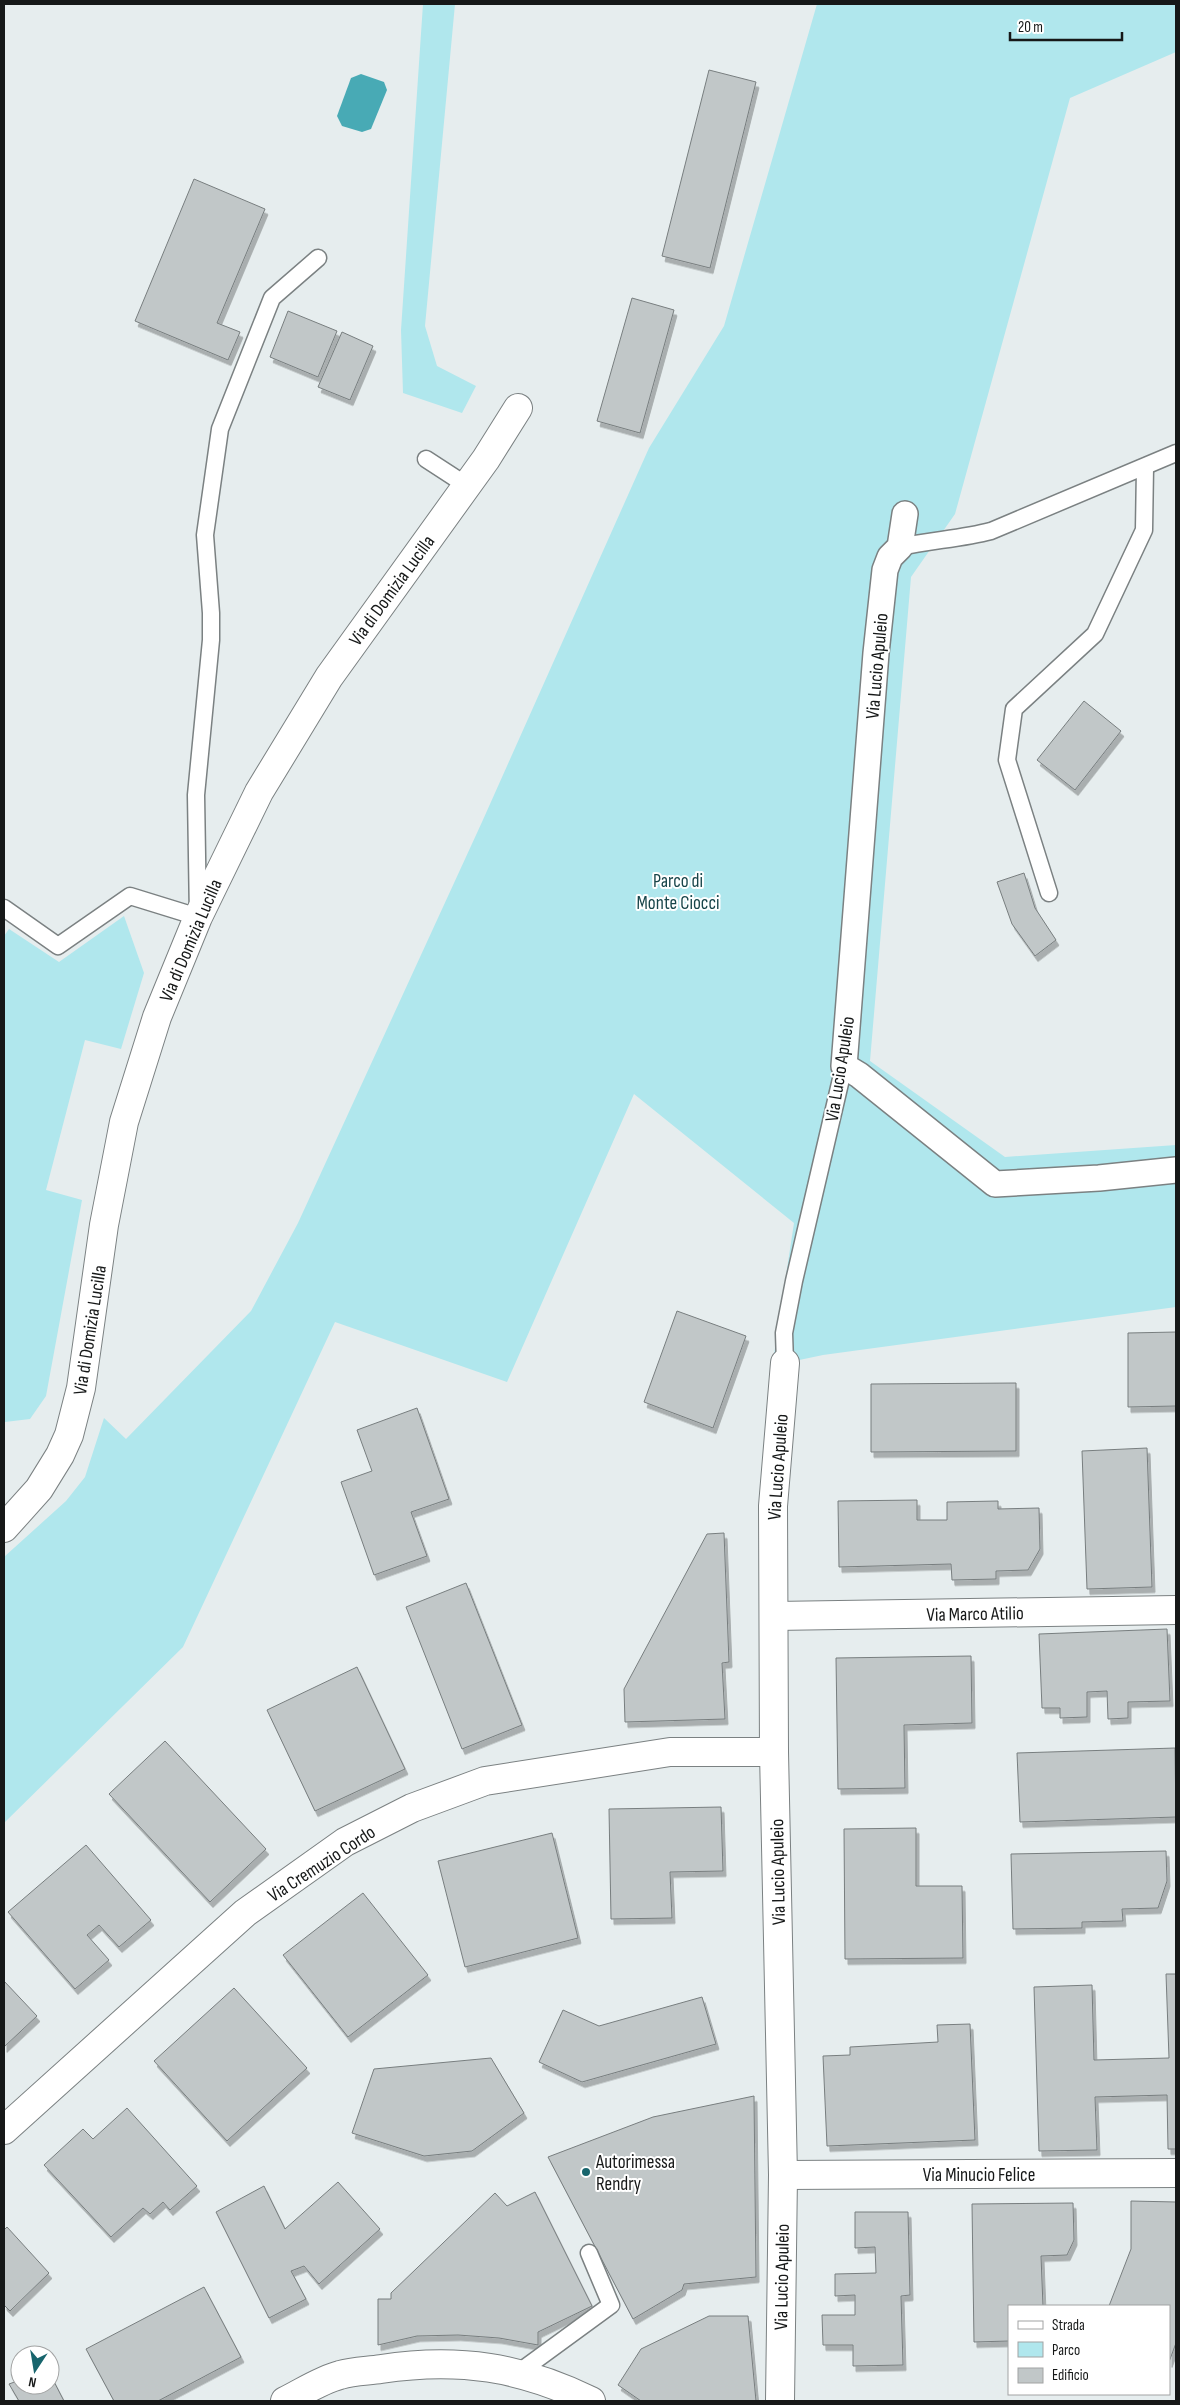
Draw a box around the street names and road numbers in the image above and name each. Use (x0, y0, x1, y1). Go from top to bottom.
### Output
street label: Via di Domizia Lucilla (344, 531, 440, 651)
street label: Via Lucio Apuleio (861, 612, 894, 720)
street label: Via di Domizia Lucilla (155, 876, 228, 1005)
street label: Via Lucio Apuleio (821, 1015, 860, 1124)
street label: Via di Domizia Lucilla (69, 1264, 112, 1397)
street label: Via Lucio Apuleio (763, 1413, 794, 1521)
street label: Via Marco Atilio (926, 1602, 1024, 1627)
street label: Via Lucio Apuleio (766, 1819, 791, 1925)
street label: Via Cremuzio Cordo (264, 1821, 380, 1908)
street label: Via Minucio Felice (923, 2164, 1035, 2187)
street label: Via Lucio Apuleio (770, 2224, 795, 2330)

